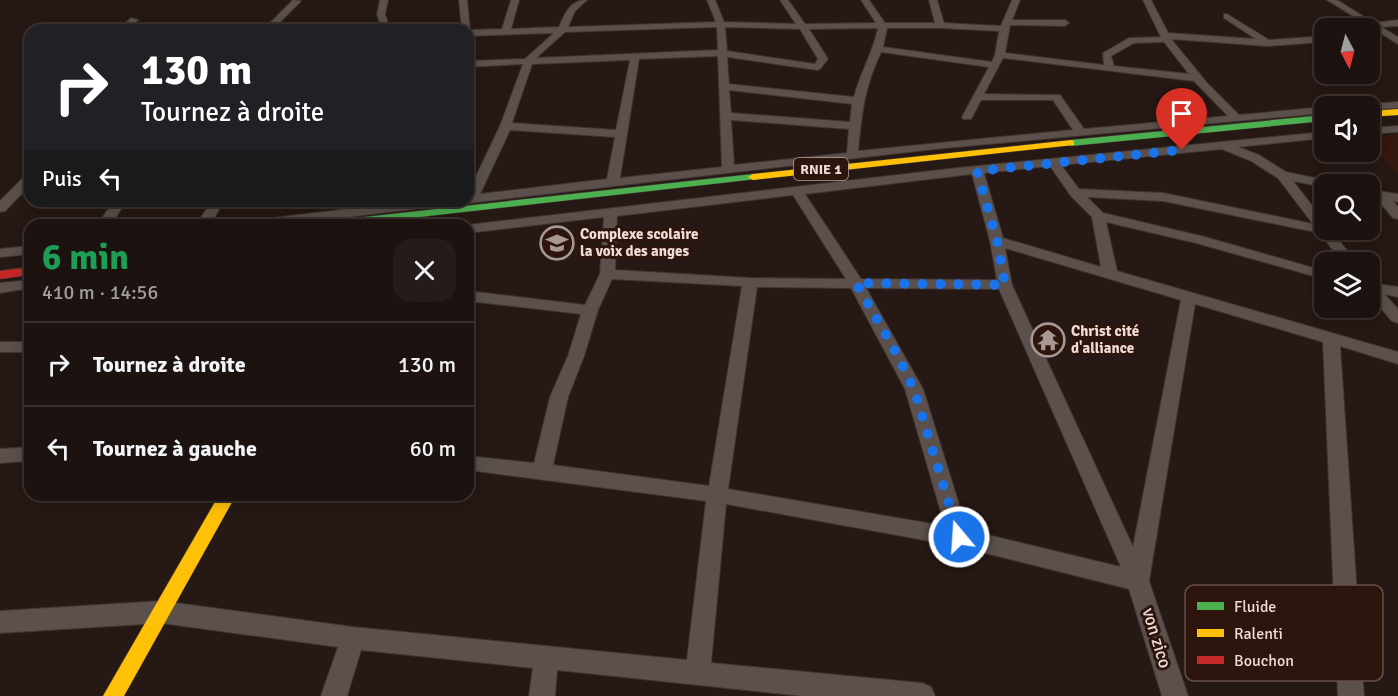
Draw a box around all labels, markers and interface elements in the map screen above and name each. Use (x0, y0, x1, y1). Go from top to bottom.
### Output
north arrow (1314, 18, 1380, 84)
map controls (1314, 18, 1380, 318)
text: 130 m (141, 45, 252, 96)
icon: right (42, 48, 120, 126)
pin (1156, 88, 1207, 150)
text: Tournez à droite (141, 96, 324, 129)
button: sound (1314, 96, 1380, 162)
icon: arrive (1165, 97, 1198, 130)
road number: RNIE 1 (794, 158, 848, 180)
icon: left (94, 162, 127, 195)
text: Puis (42, 165, 82, 192)
button: search (1314, 174, 1380, 240)
school or university icon: Complexe scolaire la voix des anges (539, 225, 575, 261)
place label: Complexe scolaire la voix des anges (580, 225, 699, 260)
text: 6 min (42, 235, 129, 280)
button: close (393, 239, 456, 302)
button: layers (1314, 252, 1380, 318)
text: 410 m · 14:56 (42, 280, 158, 305)
temple icon: Christ cité d'alliance (1030, 322, 1066, 358)
place label: Christ cité d'alliance (1071, 322, 1139, 357)
icon: right (42, 348, 75, 381)
text: Tournez à droite (93, 351, 246, 378)
text: 130 m (398, 351, 456, 378)
icon: left (42, 432, 75, 465)
text: Tournez à gauche (93, 435, 257, 462)
text: 60 m (410, 435, 456, 462)
position arrow (927, 505, 991, 569)
legend (1185, 585, 1383, 681)
text: Fluide (1234, 597, 1276, 617)
street label: von zico (1137, 605, 1177, 671)
text: Ralenti (1234, 624, 1283, 644)
text: Bouchon (1234, 651, 1294, 671)

